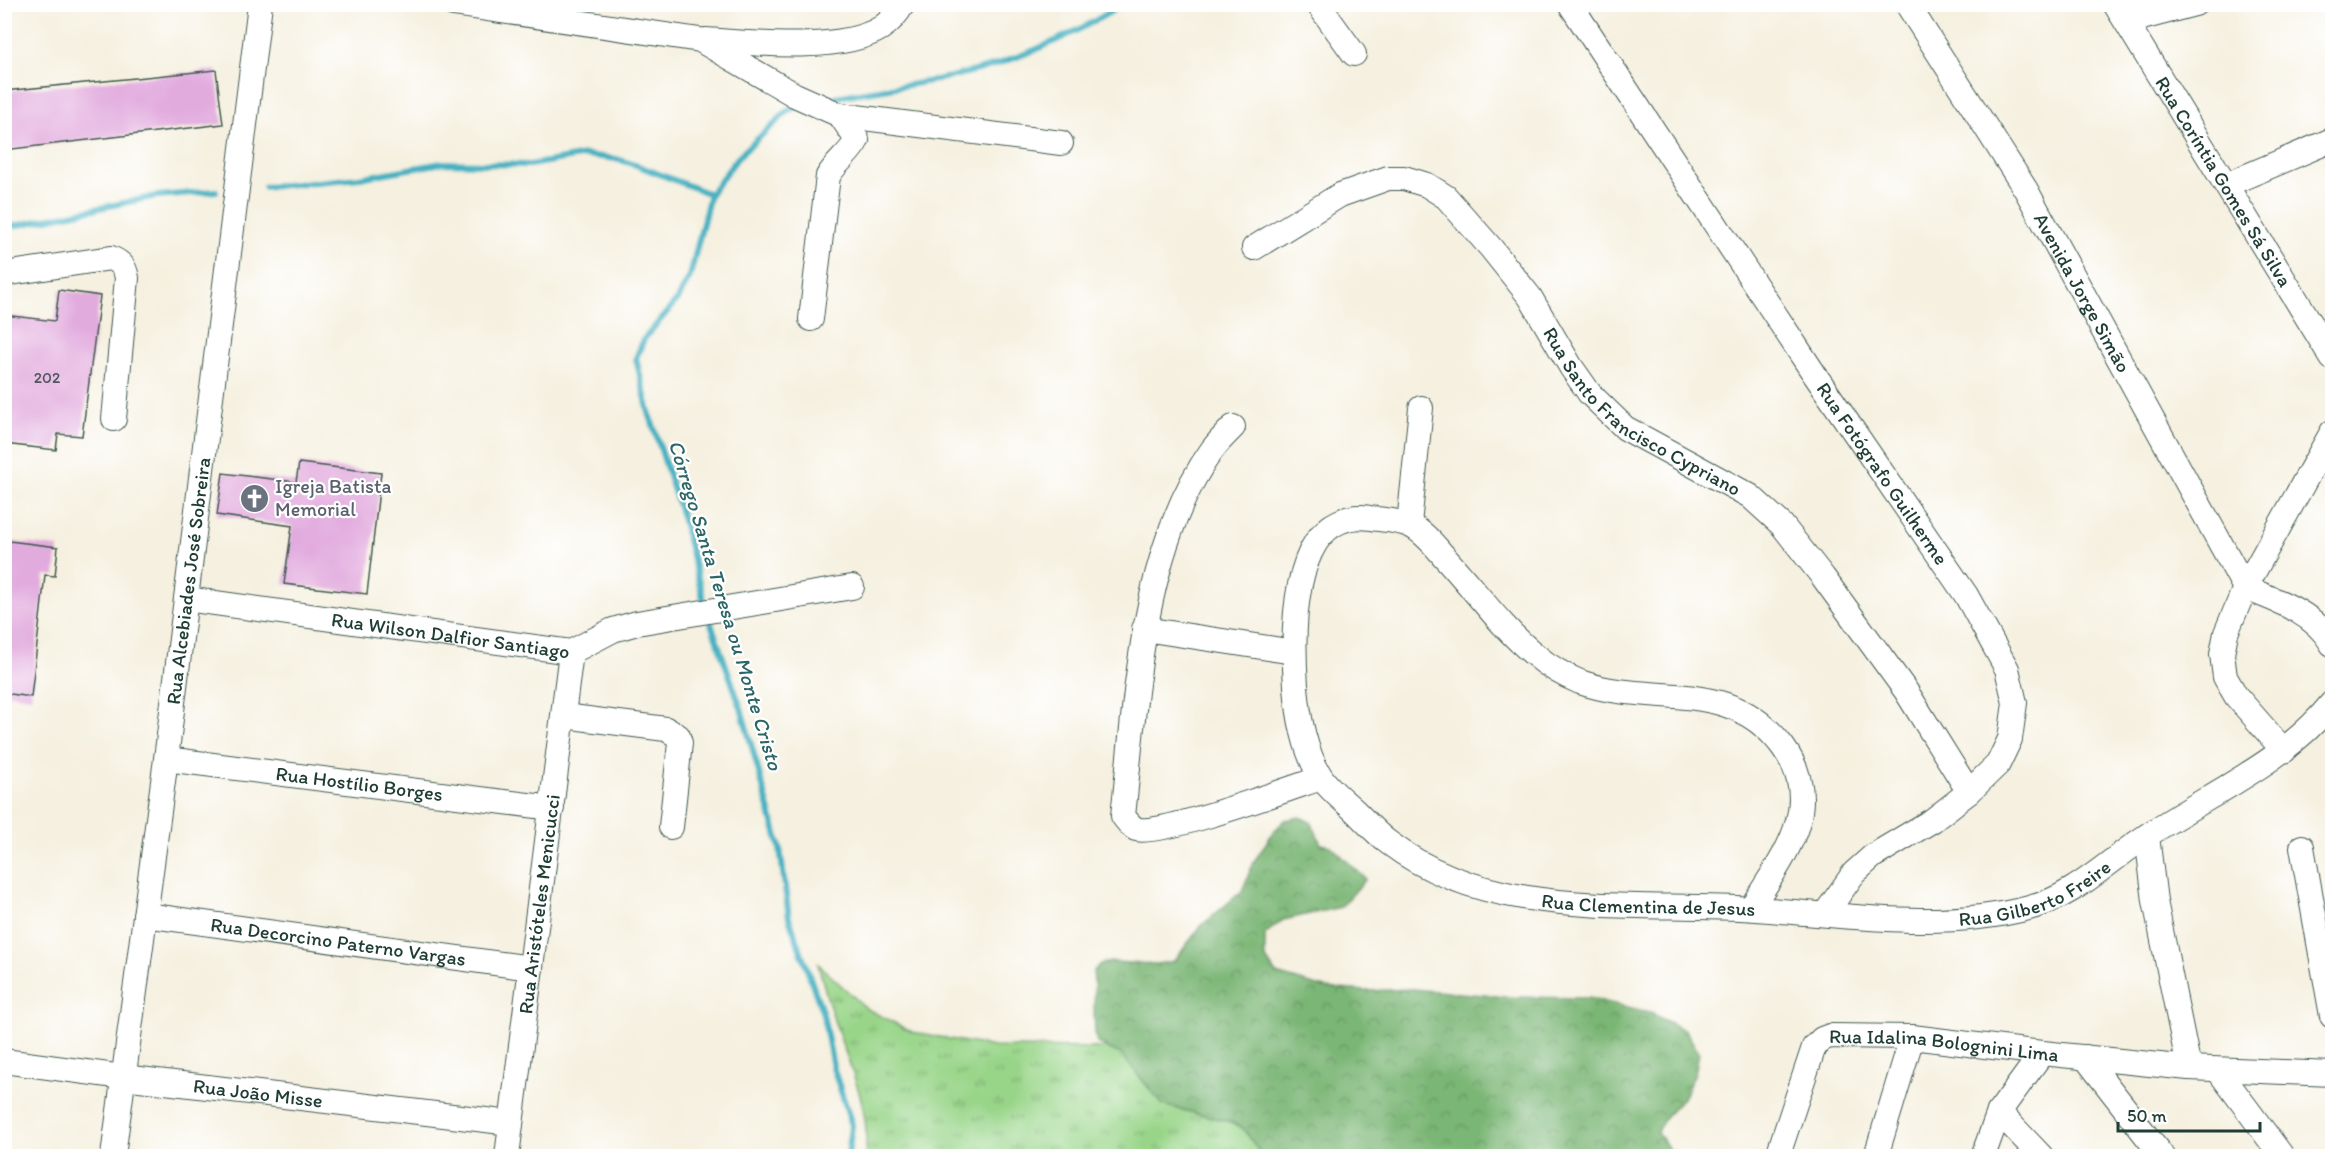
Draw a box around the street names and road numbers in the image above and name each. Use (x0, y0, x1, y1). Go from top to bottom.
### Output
street label: Rua Coríntia Gomes Sá Silva (2150, 72, 2297, 291)
street label: Avenida Jorge Simão (2029, 209, 2136, 377)
street label: Rua Santo Francisco Cypriano (1538, 323, 1745, 501)
street label: Rua Fotógrafo Guilherme (1812, 378, 1954, 569)
street label: Rua Alcebiades José Sobreira (161, 456, 215, 706)
street label: Rua Wilson Dalfior Santiago (330, 607, 571, 664)
street label: Rua Hostílio Borges (274, 761, 444, 806)
street label: Rua Aristóteles Menicucci (513, 793, 565, 1015)
street label: Rua Gilberto Freire (1958, 855, 2115, 931)
street label: Rua Clementina de Jesus (1540, 888, 1756, 921)
street label: Rua Decorcino Paterno Vargas (209, 912, 468, 971)
street label: Rua Idalina Bolognini Lima (1829, 1024, 2060, 1067)
street label: Rua João Misse (192, 1073, 324, 1113)

